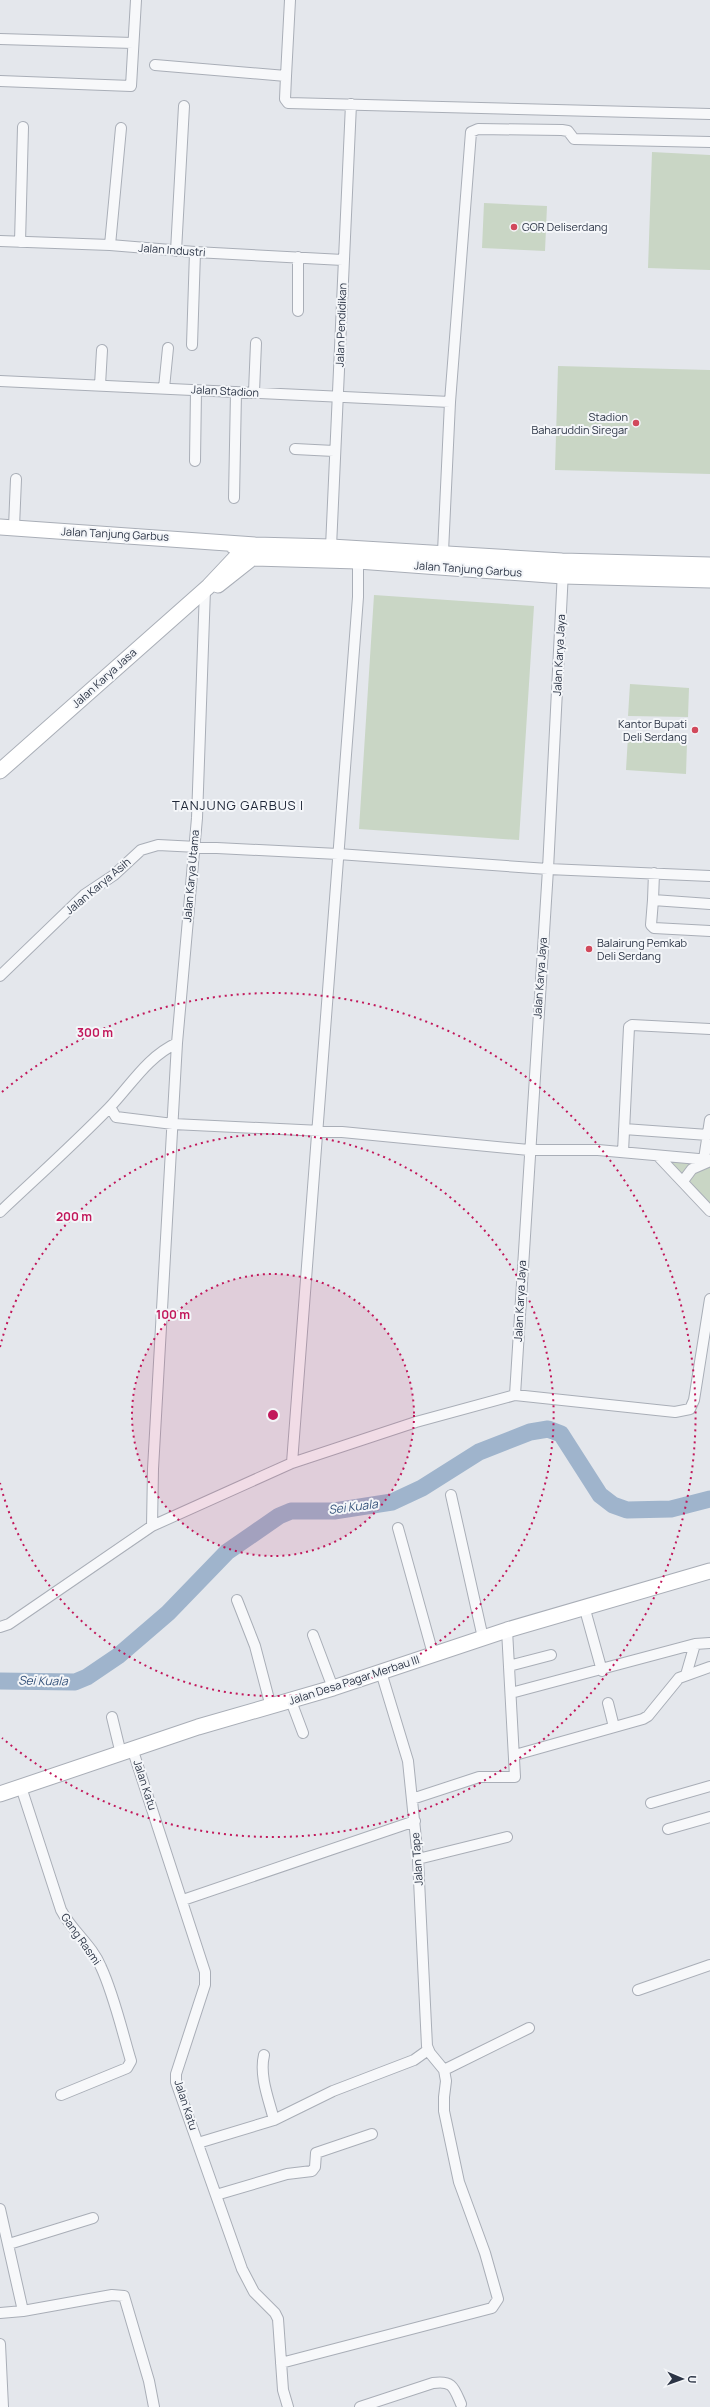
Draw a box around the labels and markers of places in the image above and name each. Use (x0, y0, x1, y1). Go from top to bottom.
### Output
place label: GOR Deliserdang (522, 219, 608, 234)
marker: GOR Deliserdang (509, 222, 519, 232)
place label: Stadion Baharuddin Siregar (531, 409, 628, 437)
marker: Stadion Baharuddin Siregar (631, 418, 641, 428)
place label: Kantor Bupati Deli Serdang (618, 716, 687, 744)
marker: Kantor Bupati Deli Serdang (690, 725, 700, 735)
place label: Balairung Pemkab Deli Serdang (597, 935, 688, 963)
marker: Balairung Pemkab Deli Serdang (584, 944, 594, 954)
centre of rings (266, 1408, 280, 1422)

